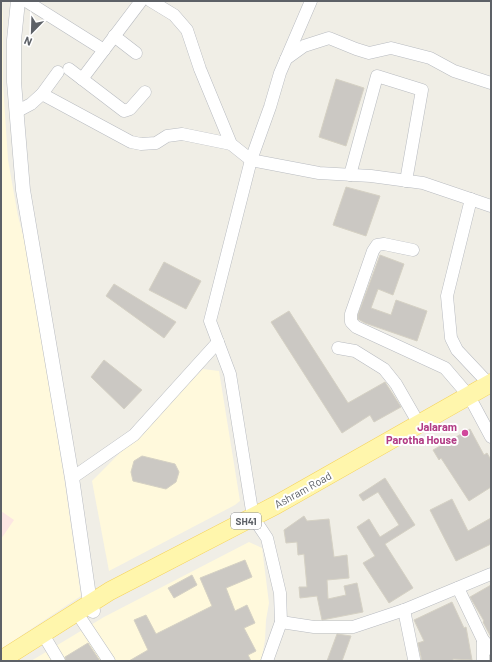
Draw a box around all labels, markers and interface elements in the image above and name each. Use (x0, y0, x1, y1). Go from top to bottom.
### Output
north arrow (12, 12, 52, 52)
text: N (22, 34, 34, 49)
place label: Jalaram Parotha House (386, 420, 457, 446)
marker: Jalaram Parotha House (460, 428, 470, 438)
street label: Ashram Road (272, 469, 334, 511)
road number: SH41 (231, 513, 261, 529)

